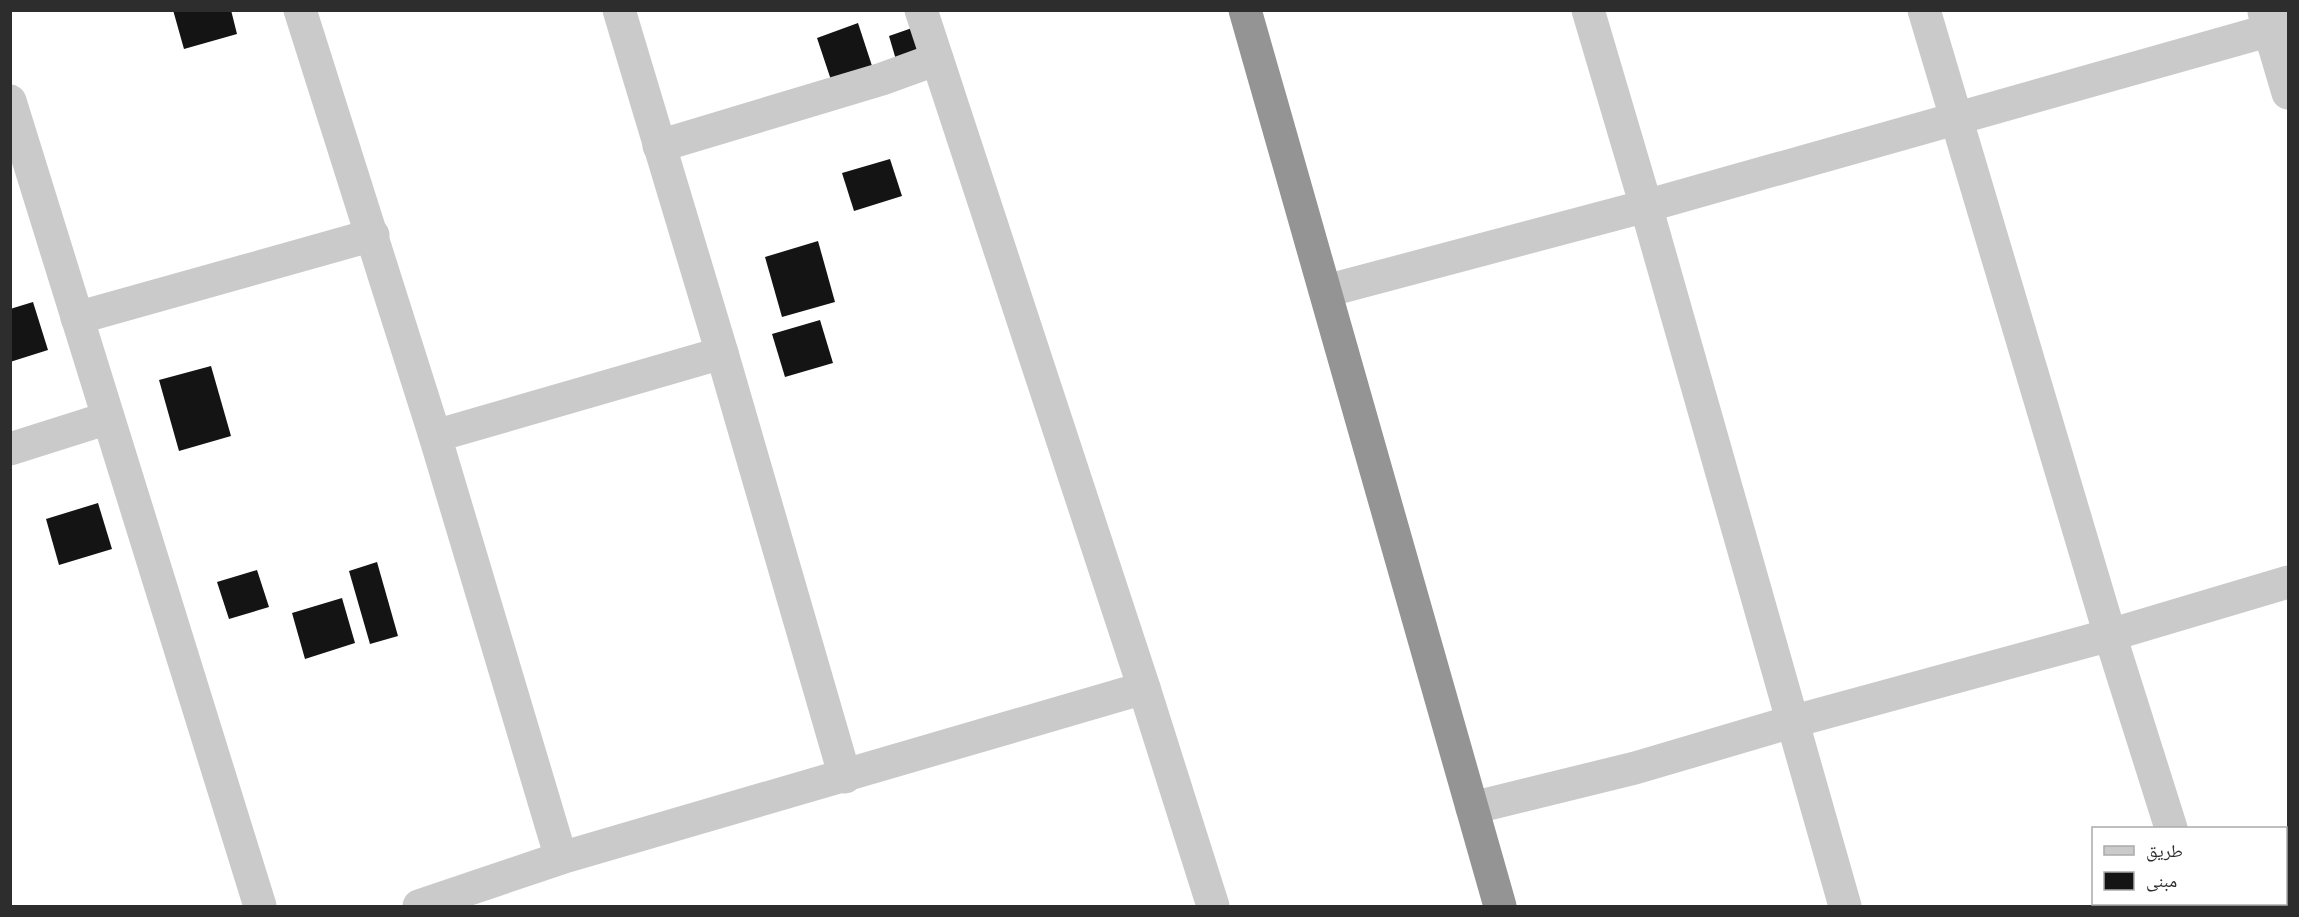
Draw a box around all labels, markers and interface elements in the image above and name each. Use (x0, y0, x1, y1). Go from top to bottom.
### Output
legend (2092, 827, 2287, 905)
text: طريق (2146, 838, 2183, 862)
text: مبنى (2146, 868, 2177, 892)

